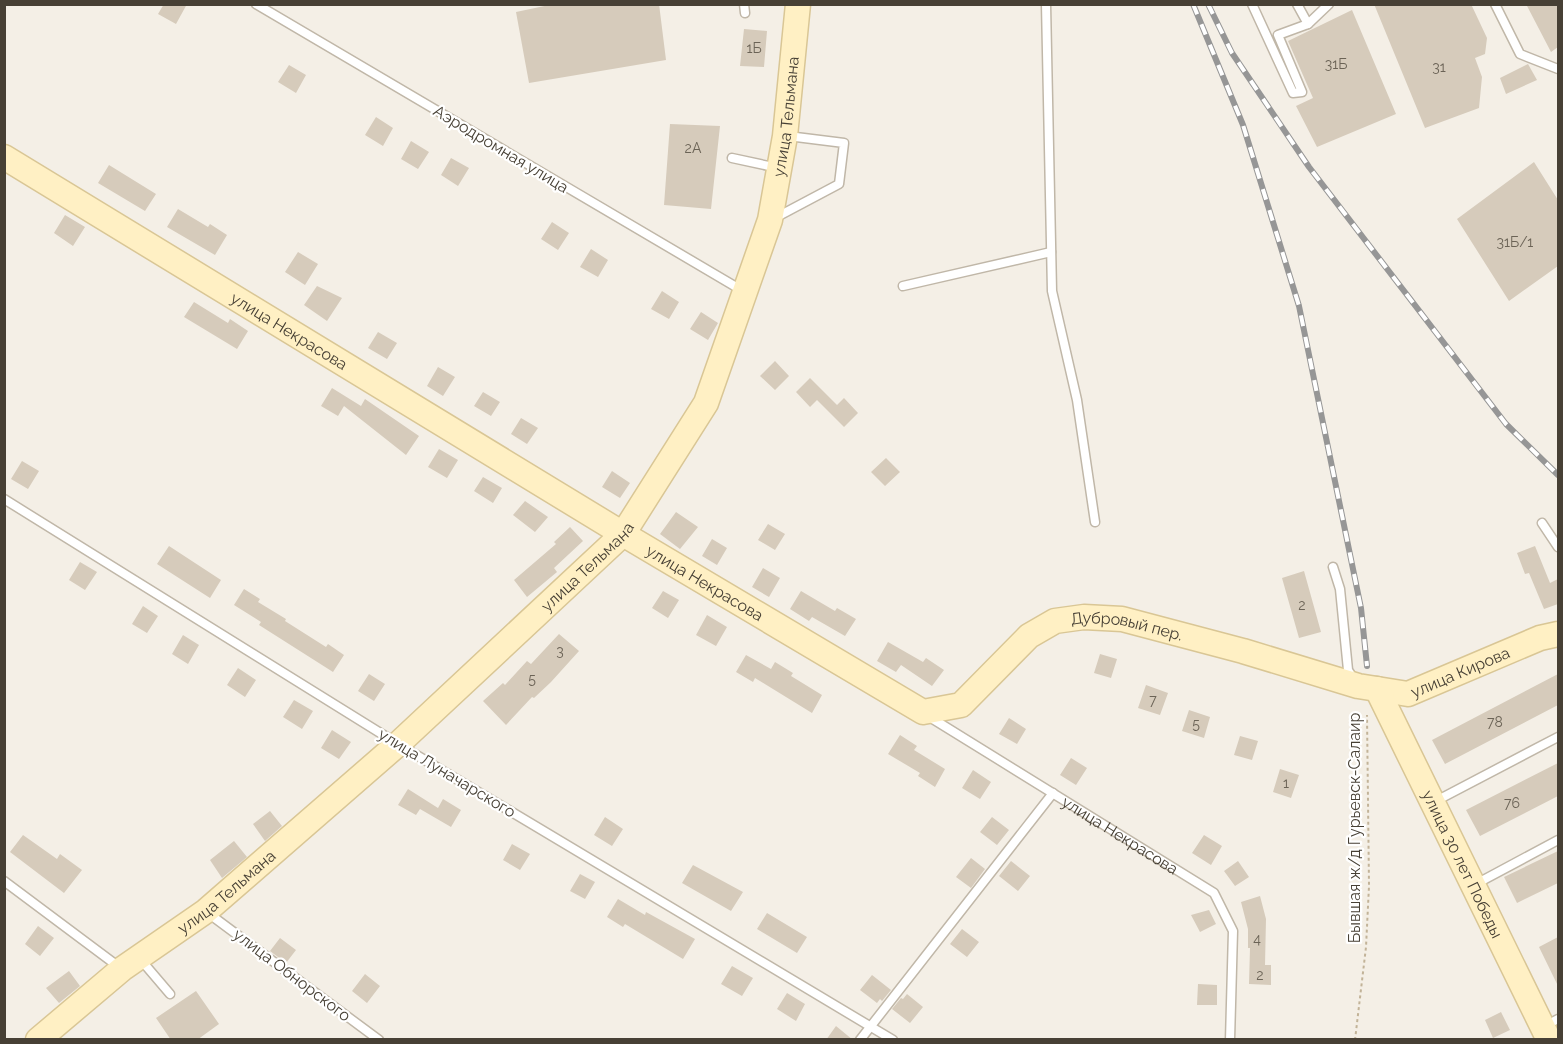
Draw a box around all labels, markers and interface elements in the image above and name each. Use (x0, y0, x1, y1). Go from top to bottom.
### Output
house number: 1Б (746, 40, 762, 56)
street label: улица Тельмана (768, 55, 802, 178)
house number: 31Б (1325, 56, 1347, 72)
house number: 31 (1432, 59, 1446, 75)
street label: Аэродромная улица (430, 101, 572, 197)
house number: 2А (685, 140, 702, 156)
house number: 31Б/1 (1497, 234, 1533, 250)
street label: улица Некрасова (228, 288, 351, 373)
street label: улица Тельмана (537, 519, 638, 615)
street label: улица Некрасова (643, 540, 767, 625)
house number: 2 (1298, 597, 1306, 613)
street label: Дубровый пер. (1069, 607, 1185, 644)
house number: 3 (556, 643, 564, 659)
street label: улица Кирова (1408, 643, 1512, 701)
house number: 5 (528, 671, 536, 687)
house number: 7 (1149, 692, 1157, 708)
street label: Бывшая ж/д Гурьевск-Салаир (1345, 713, 1364, 943)
house number: 78 (1487, 714, 1503, 730)
house number: 5 (1192, 716, 1200, 732)
street label: улица Луначарского (375, 724, 519, 822)
house number: 1 (1283, 775, 1289, 791)
street label: улица 30 лет Победы (1419, 787, 1507, 941)
street label: улица Некрасова (1059, 792, 1182, 878)
house number: 76 (1504, 795, 1520, 811)
street label: улица Тельмана (174, 846, 279, 937)
street label: улица Обнорского (230, 925, 354, 1025)
house number: 4 (1253, 931, 1261, 947)
house number: 2 (1256, 967, 1264, 983)

